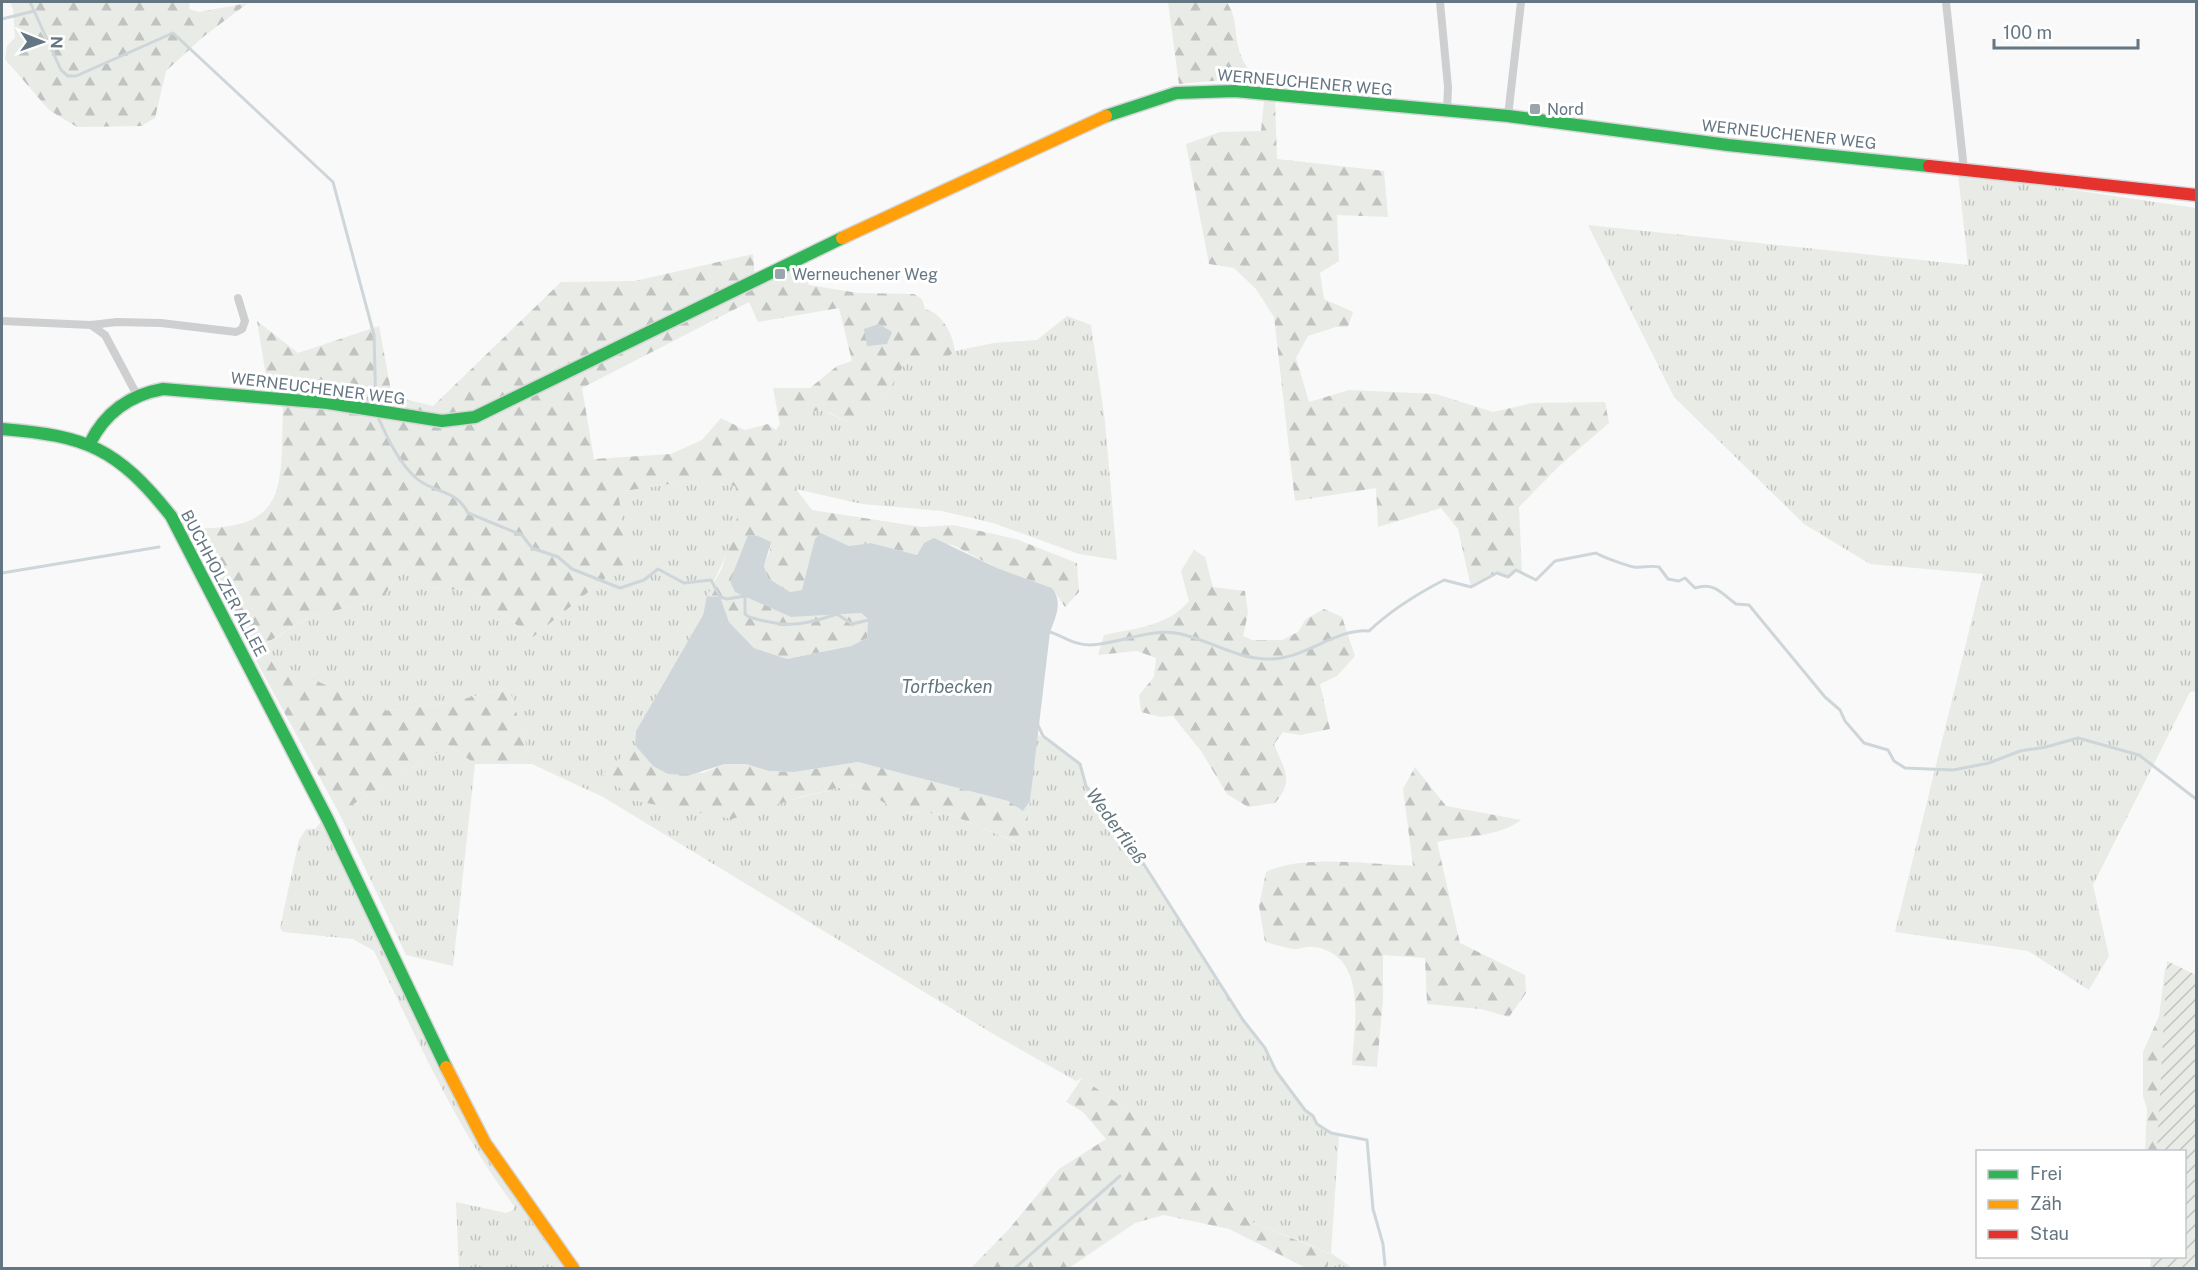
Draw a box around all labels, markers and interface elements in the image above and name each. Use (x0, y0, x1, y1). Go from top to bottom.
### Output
north arrow (12, 12, 72, 72)
scale bar (1994, 12, 2138, 50)
text: 100 m (2003, 22, 2052, 43)
text: N (47, 36, 66, 49)
street label: WERNEUCHENER WEG (1216, 65, 1393, 100)
place label: Nord (1547, 100, 1584, 119)
marker: Nord (1528, 102, 1542, 116)
street label: WERNEUCHENER WEG (1700, 116, 1877, 153)
place label: Werneuchener Weg (792, 265, 938, 284)
marker: Werneuchener Weg (773, 267, 787, 281)
street label: WERNEUCHENER WEG (229, 368, 406, 409)
street label: BUCHHOLZER ALLEE (177, 507, 270, 660)
water label: Torfbecken (901, 676, 993, 697)
water label: Wederfließ (1082, 784, 1151, 868)
legend (1976, 1150, 2186, 1258)
text: Frei (2030, 1163, 2062, 1184)
text: Zäh (2030, 1193, 2062, 1214)
text: Stau (2030, 1223, 2069, 1244)

